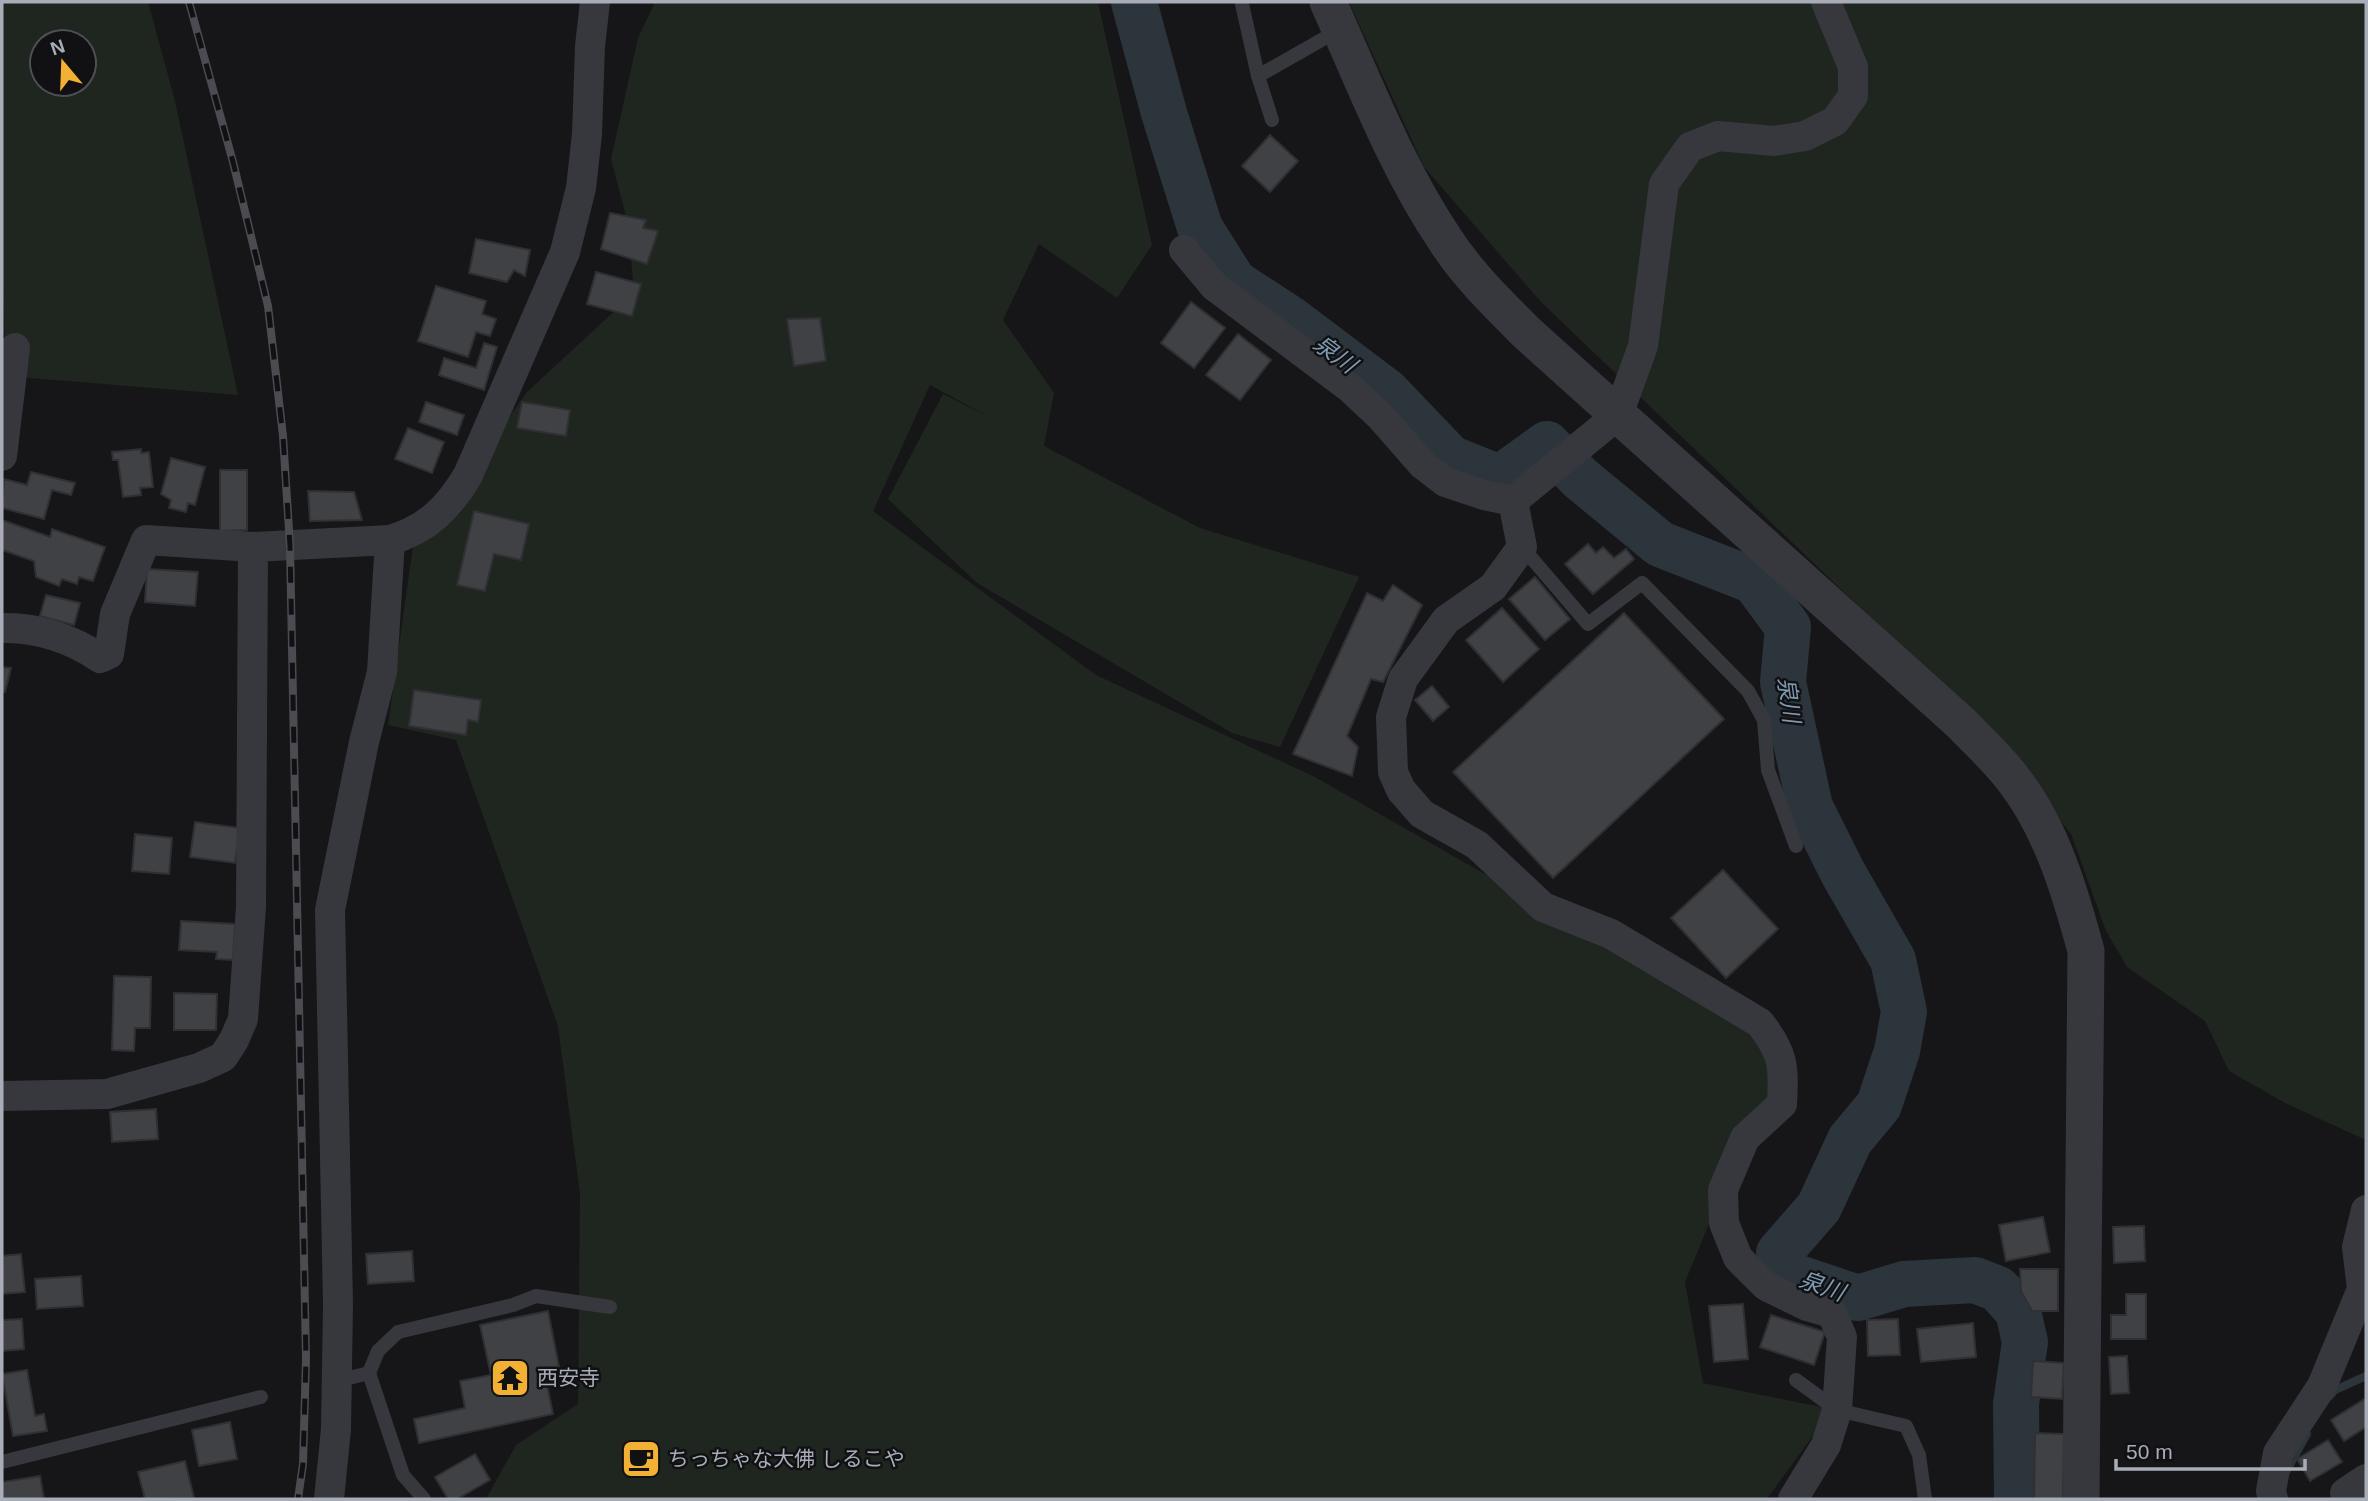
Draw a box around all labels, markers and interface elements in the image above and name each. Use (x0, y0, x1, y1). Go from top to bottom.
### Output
north arrow (28, 28, 98, 98)
text: N (48, 35, 68, 60)
water label: 泉川 (1309, 330, 1364, 380)
water label: 泉川 (1773, 675, 1805, 728)
water label: 泉川 (1796, 1266, 1851, 1307)
temple icon: 西安寺 (489, 1357, 531, 1399)
place label: 西安寺 (537, 1366, 600, 1389)
scale bar (2116, 1428, 2305, 1472)
cafe icon: ちっちゃな大佛 しるこや (620, 1438, 662, 1480)
text: 50 m (2126, 1440, 2173, 1463)
place label: ちっちゃな大佛 しるこや (668, 1447, 905, 1470)

